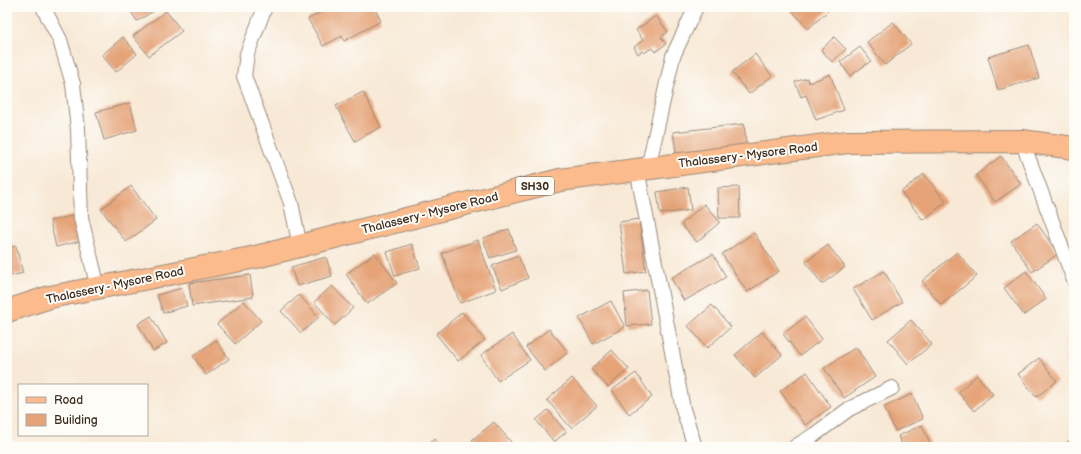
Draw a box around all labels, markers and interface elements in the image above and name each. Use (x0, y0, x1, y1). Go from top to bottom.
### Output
street label: Thalassery - Mysore Road (678, 140, 819, 171)
road number: SH30 (516, 177, 554, 195)
street label: Thalassery - Mysore Road (360, 189, 500, 238)
street label: Thalassery - Mysore Road (45, 264, 185, 307)
legend (18, 384, 148, 436)
text: Road (54, 393, 83, 408)
text: Building (54, 413, 98, 428)

